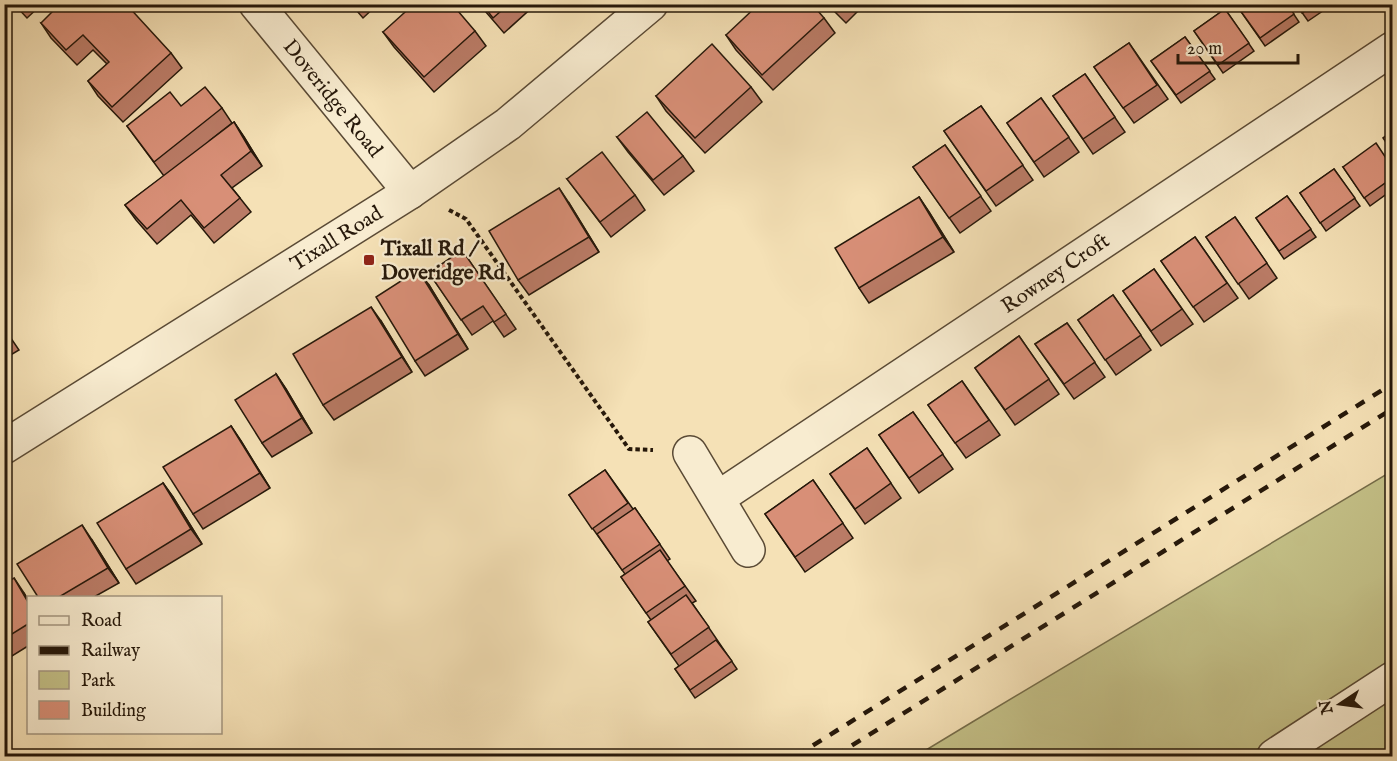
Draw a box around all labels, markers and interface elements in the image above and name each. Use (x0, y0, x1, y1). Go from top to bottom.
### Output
scale bar (1178, 27, 1298, 65)
street label: Doveridge Road (276, 34, 388, 164)
text: 20 m (1187, 38, 1222, 61)
street label: Tixall Road (286, 200, 389, 278)
street label: Rowney Croft (996, 228, 1115, 320)
place label: Tixall Rd / Doveridge Rd (380, 236, 506, 287)
marker: Tixall Rd / Doveridge Rd (362, 253, 376, 267)
legend (27, 596, 222, 734)
text: Road (81, 610, 122, 633)
text: Railway (81, 640, 140, 663)
text: Park (81, 670, 116, 693)
north arrow (1310, 674, 1370, 734)
text: N (1316, 698, 1339, 717)
text: Building (81, 700, 146, 723)

